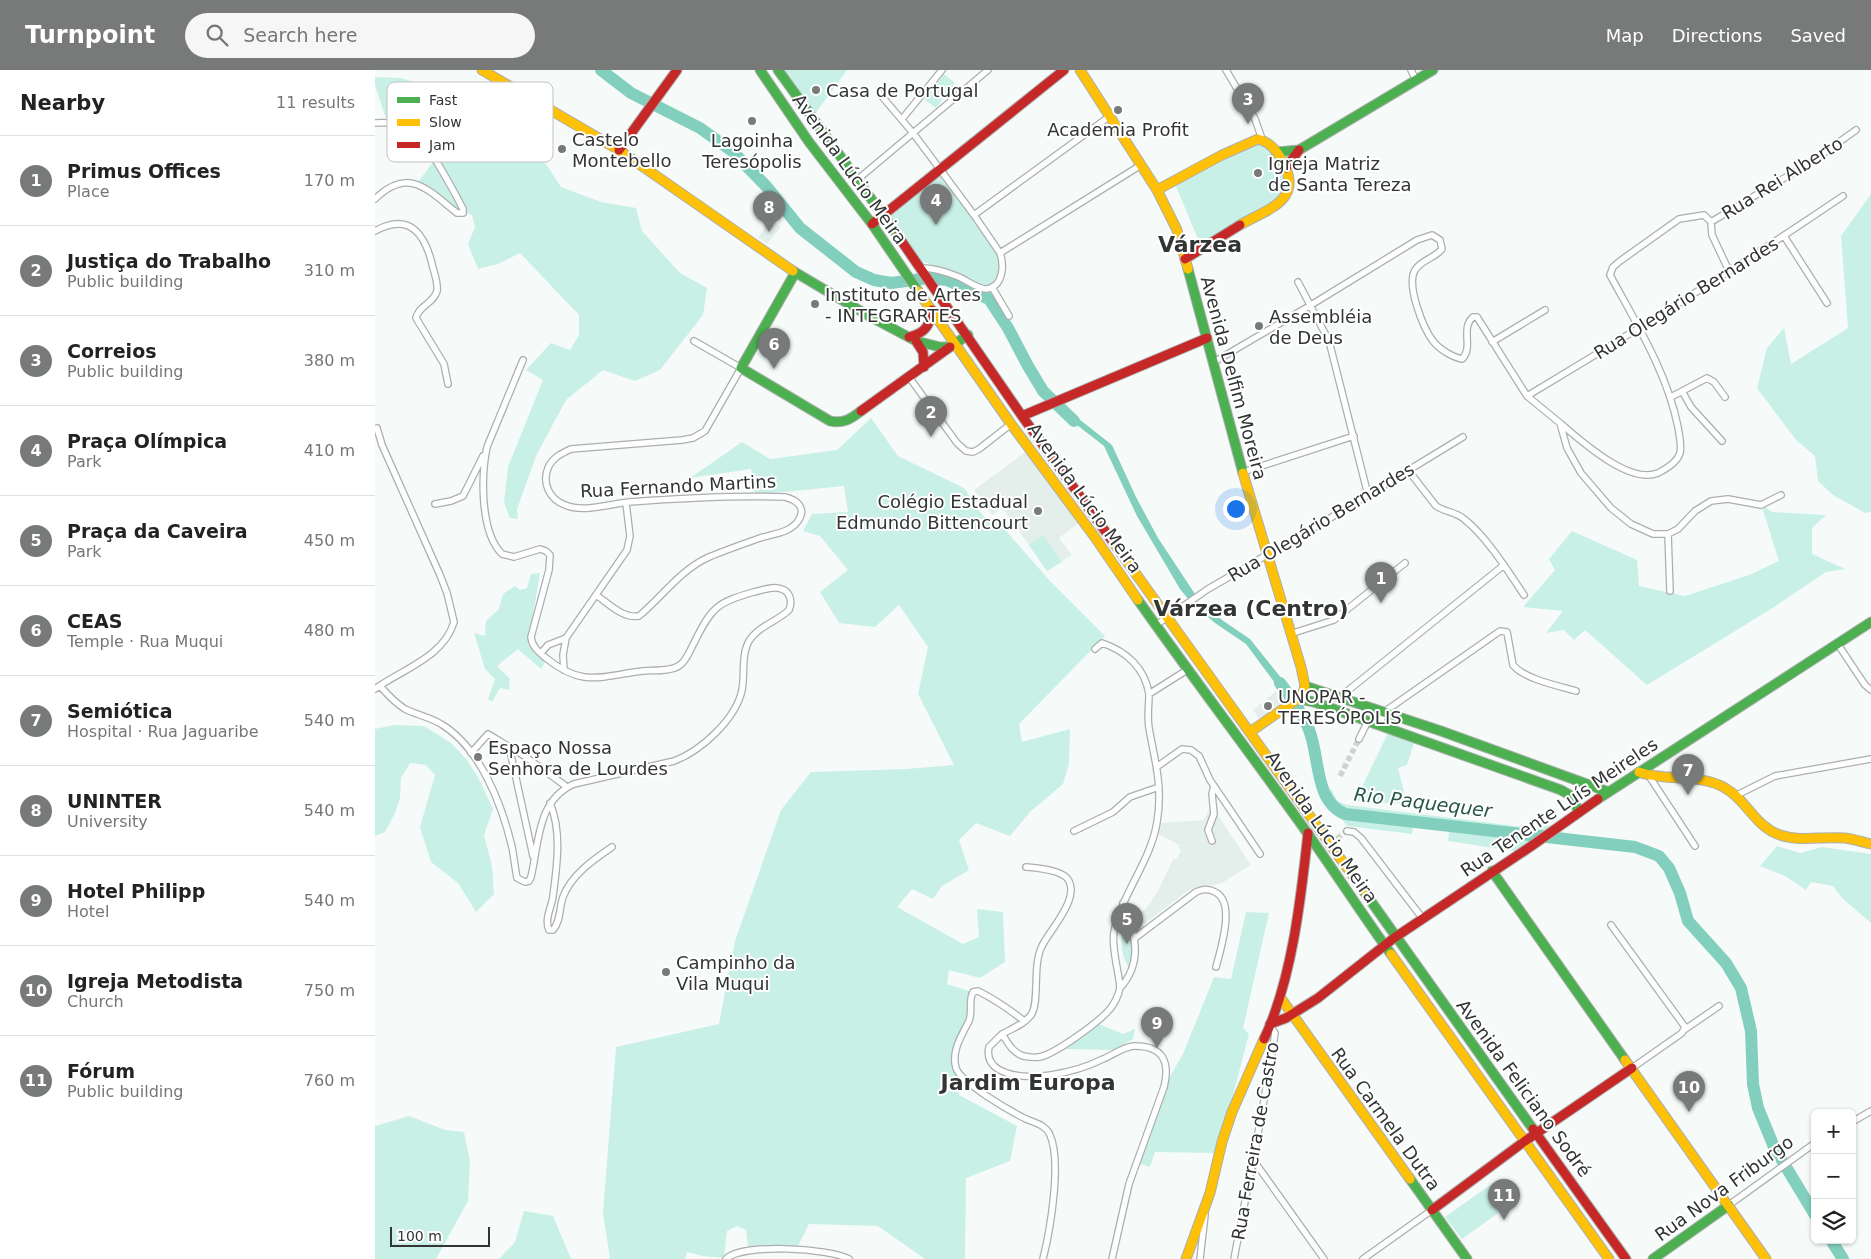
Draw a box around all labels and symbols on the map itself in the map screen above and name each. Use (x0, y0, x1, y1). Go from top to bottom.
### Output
place label: Casa de Portugal (826, 80, 979, 101)
legend (387, 82, 553, 162)
pin: 3 (1232, 83, 1264, 124)
marker: Casa de Portugal (810, 84, 822, 96)
street label: Avenida Lúcio Meira (788, 90, 912, 248)
text: Fast (429, 92, 458, 108)
marker: Academia Profit (1112, 104, 1124, 116)
text: Slow (429, 114, 462, 130)
marker: Lagoinha Teresópolis (746, 115, 758, 127)
place label: Academia Profit (1047, 119, 1189, 140)
place label: Castelo Montebello (572, 129, 672, 171)
place label: Lagoinha Teresópolis (701, 130, 802, 172)
street label: Rua Rei Alberto (1718, 132, 1846, 224)
text: Jam (428, 137, 455, 153)
marker: Castelo Montebello (556, 143, 568, 155)
place label: Igreja Matriz de Santa Tereza (1268, 153, 1411, 195)
marker: Igreja Matriz de Santa Tereza (1252, 167, 1264, 179)
pin: 4 (920, 184, 952, 225)
pin: 8 (753, 191, 785, 232)
district label: Várzea (1158, 232, 1242, 257)
street label: Rua Olegário Bernardes (1590, 232, 1782, 364)
street label: Avenida Delfim Moreira (1197, 274, 1271, 482)
place label: Instituto de Artes - INTEGRARTES (825, 284, 981, 326)
marker: Instituto de Artes - INTEGRARTES (809, 298, 821, 310)
place label: Assembléia de Deus (1269, 306, 1372, 348)
marker: Assembléia de Deus (1253, 320, 1265, 332)
pin: 6 (758, 328, 790, 369)
pin: 2 (915, 396, 947, 437)
street label: Avenida Lúcio Meira (1023, 419, 1147, 577)
street label: Rua Olegário Bernardes (1224, 458, 1418, 586)
street label: Rua Fernando Martins (579, 470, 777, 502)
place label: Colégio Estadual Edmundo Bittencourt (836, 491, 1028, 533)
your location (1223, 496, 1249, 522)
marker: Colégio Estadual Edmundo Bittencourt (1032, 505, 1044, 517)
pin: 1 (1365, 562, 1397, 603)
district label: Várzea (Centro) (1153, 596, 1349, 621)
place label: UNOPAR - TERESÓPOLIS (1277, 686, 1402, 728)
marker: UNOPAR - TERESÓPOLIS (1262, 700, 1274, 712)
street label: Rua Tenente Luís Meireles (1457, 733, 1661, 881)
place label: Espaço Nossa Senhora de Lourdes (488, 737, 668, 779)
street label: Avenida Lúcio Meira (1262, 747, 1382, 907)
marker: Espaço Nossa Senhora de Lourdes (472, 751, 484, 763)
pin: 7 (1672, 754, 1704, 795)
water label: Rio Paquequer (1353, 783, 1494, 822)
pin: 5 (1111, 903, 1143, 944)
place label: Campinho da Vila Muqui (676, 952, 796, 994)
marker: Campinho da Vila Muqui (660, 966, 672, 978)
street label: Avenida Feliciano Sodré (1453, 995, 1595, 1181)
pin: 9 (1141, 1007, 1173, 1048)
street label: Rua Ferreira de Castro (1227, 1040, 1283, 1242)
street label: Rua Carmela Dutra (1327, 1043, 1445, 1195)
district label: Jardim Europa (938, 1070, 1116, 1095)
pin: 10 (1673, 1071, 1705, 1112)
street label: Rua Nova Friburgo (1651, 1131, 1797, 1245)
pin: 11 (1488, 1179, 1520, 1220)
scale bar (390, 1224, 490, 1247)

